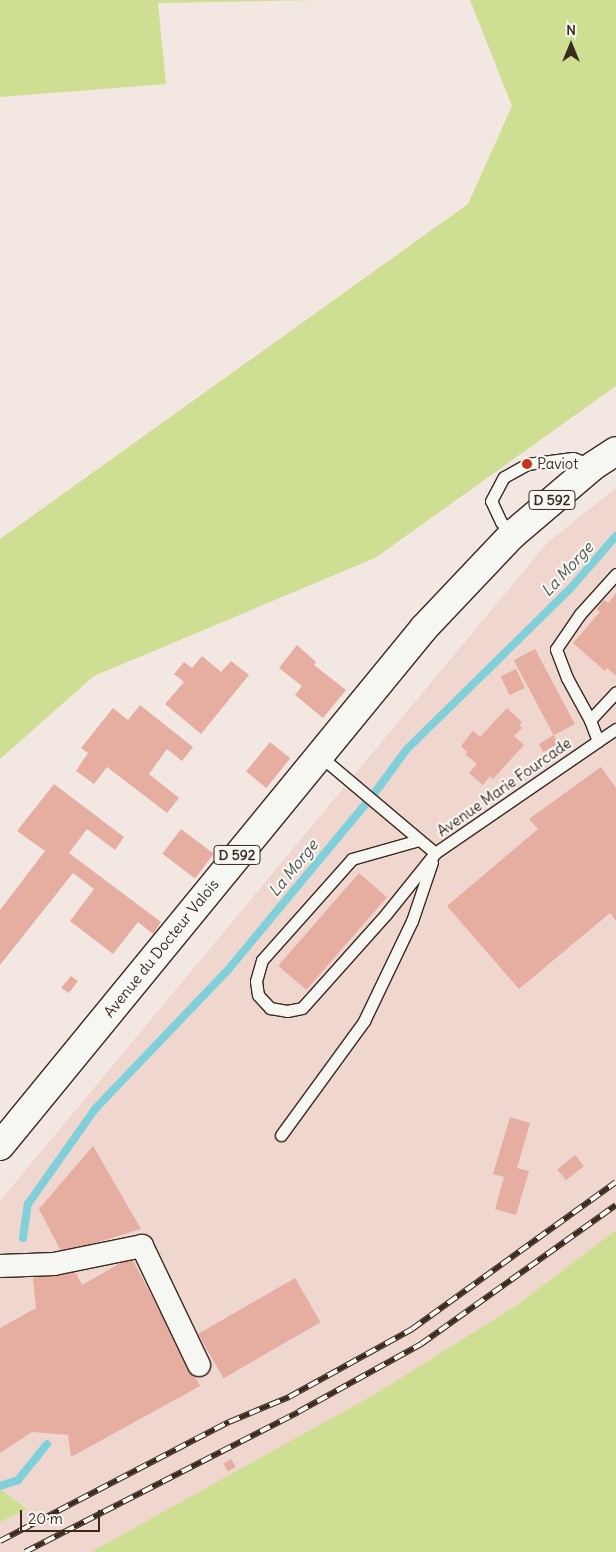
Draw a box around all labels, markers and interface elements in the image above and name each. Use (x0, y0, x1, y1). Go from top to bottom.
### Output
north arrow (546, 20, 596, 70)
text: N (566, 21, 576, 39)
place label: Paviot (537, 455, 578, 473)
marker: Paviot (521, 458, 533, 470)
road number: D 592 (528, 488, 576, 512)
water label: La Morge (537, 538, 597, 600)
street label: Avenue Marie Fourcade (434, 734, 574, 840)
water label: La Morge (264, 836, 322, 900)
road number: D 592 (213, 844, 261, 866)
street label: Avenue du Docteur Valois (100, 875, 222, 1021)
scale bar (22, 1500, 102, 1532)
text: 20 m (28, 1509, 63, 1528)

